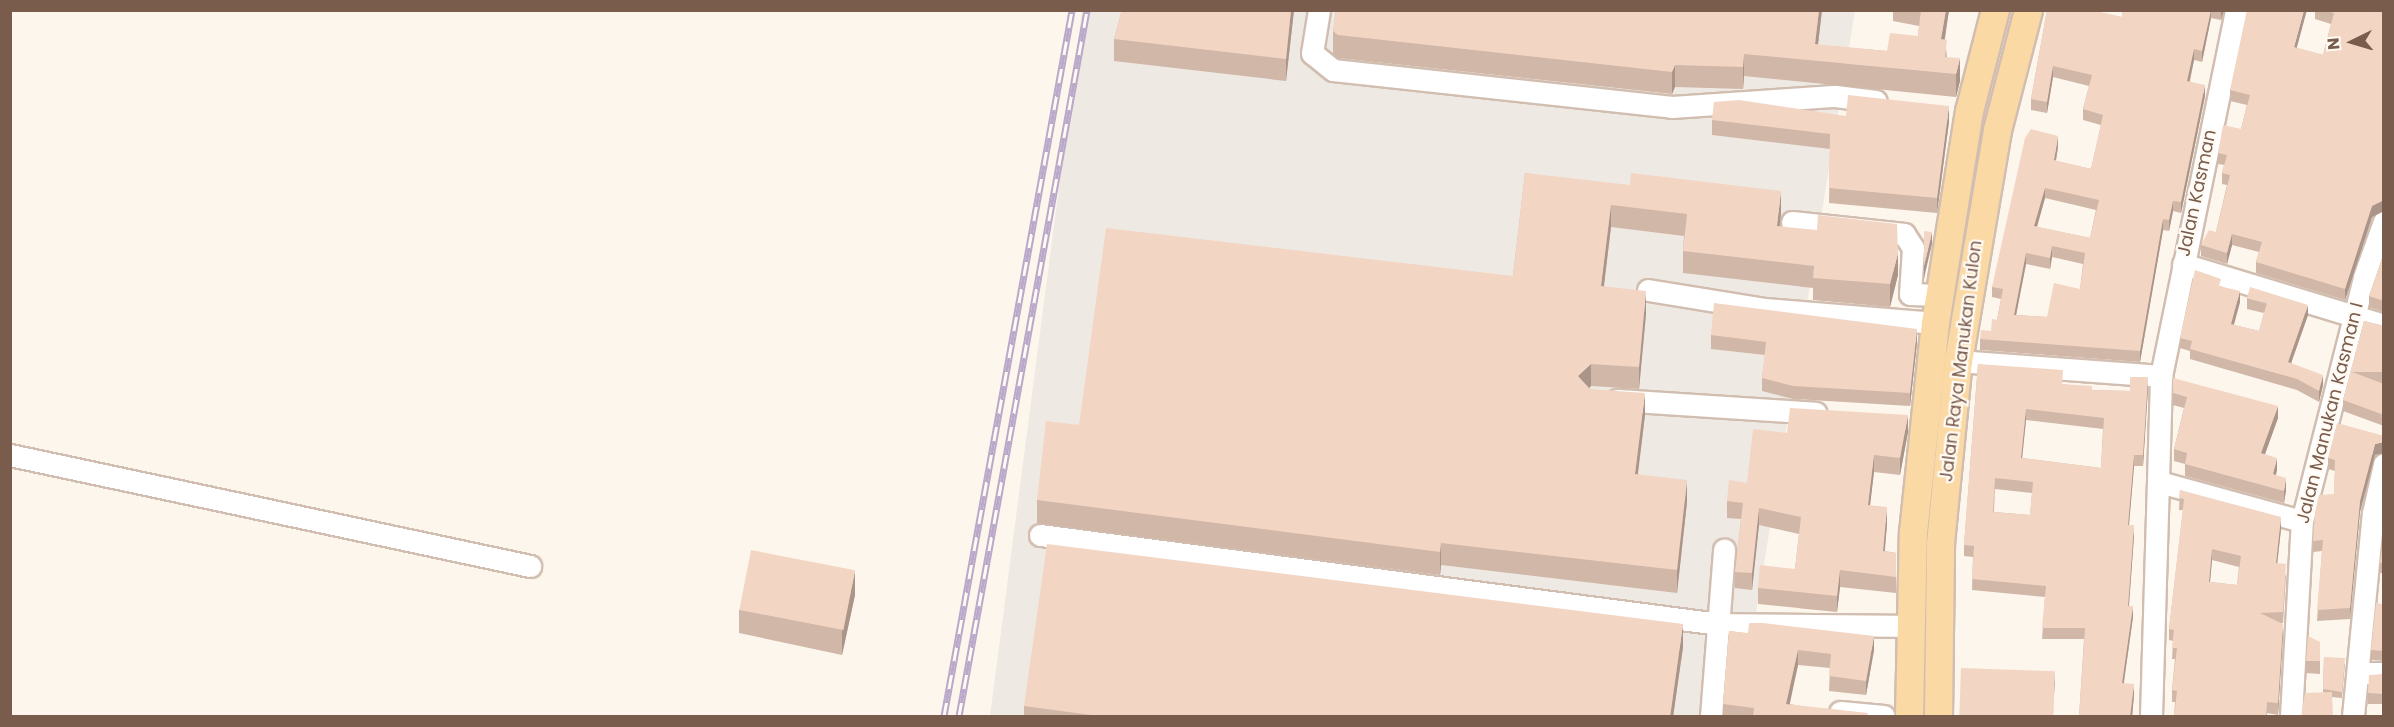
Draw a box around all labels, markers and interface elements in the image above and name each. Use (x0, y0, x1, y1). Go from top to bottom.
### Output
north arrow (2322, 12, 2382, 72)
text: N (2322, 37, 2346, 51)
street label: Jalan Kasman (2173, 128, 2221, 258)
street label: Jalan Raya Manukan Kulon (1935, 239, 1987, 483)
street label: Jalan Manukan Kasman I (2292, 300, 2368, 526)

